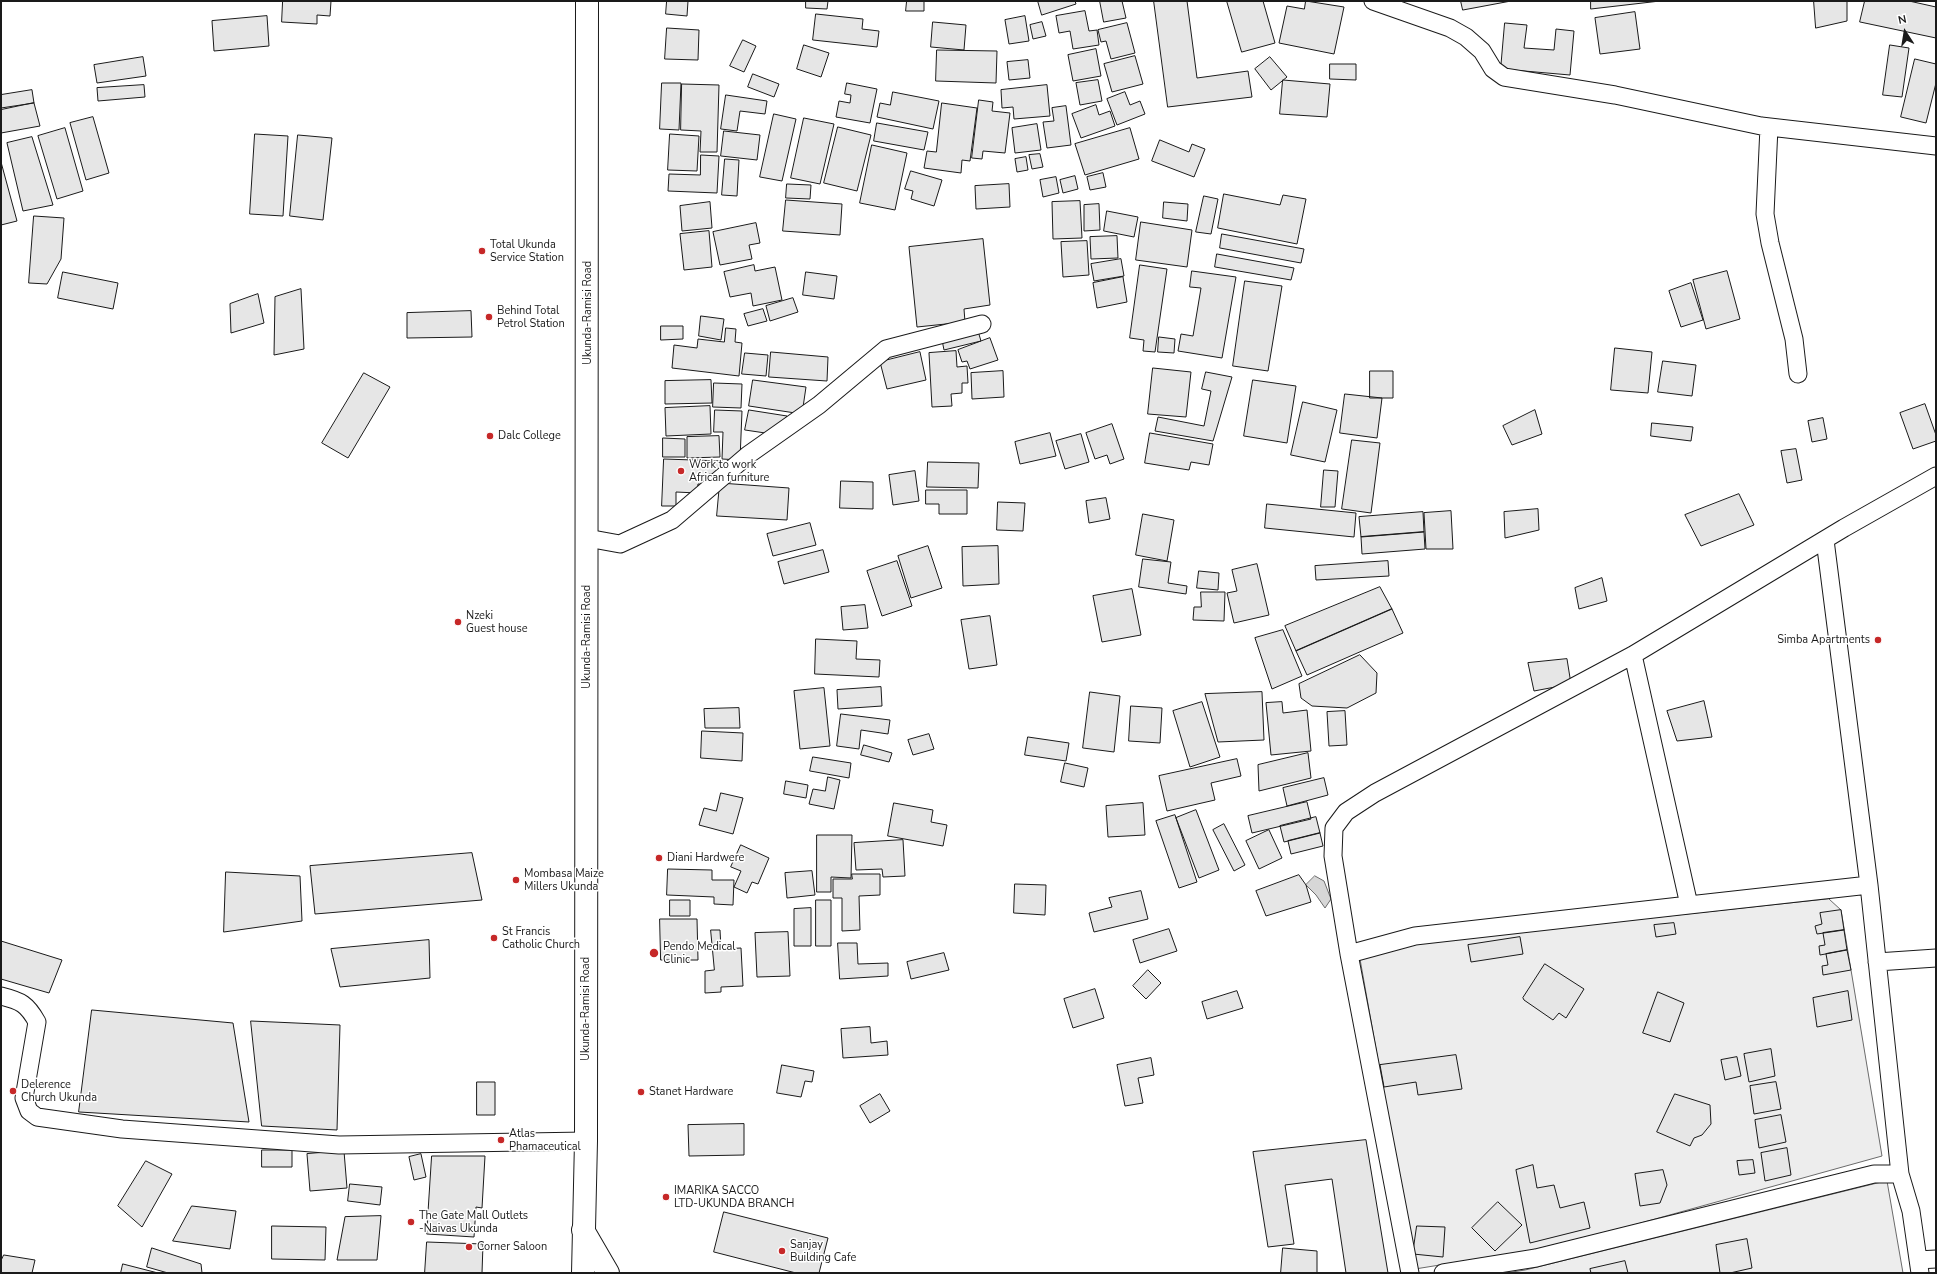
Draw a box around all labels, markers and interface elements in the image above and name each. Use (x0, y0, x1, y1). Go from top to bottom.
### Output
north arrow (1885, 12, 1925, 52)
text: N (1897, 12, 1908, 28)
place label: Total Ukunda Service Station (490, 238, 564, 264)
marker: Total Ukunda Service Station (477, 246, 487, 256)
street label: Ukunda-Ramisi Road (581, 261, 595, 365)
place label: Behind Total Petrol Station (497, 304, 565, 330)
marker: Behind Total Petrol Station (484, 312, 494, 322)
place label: Dalc College (498, 429, 561, 443)
marker: Dalc College (485, 431, 495, 441)
place label: Work to work African furniture (689, 458, 769, 484)
marker: Work to work African furniture (676, 466, 686, 476)
street label: Ukunda-Ramisi Road (580, 585, 594, 689)
place label: Nzeki Guest house (466, 609, 528, 635)
marker: Nzeki Guest house (453, 617, 463, 627)
place label: Simba Apartments (1777, 633, 1870, 647)
marker: Simba Apartments (1873, 635, 1883, 645)
place label: Diani Hardwere (667, 851, 744, 865)
marker: Diani Hardwere (654, 853, 664, 863)
place label: Mombasa Maize Millers Ukunda (524, 867, 604, 893)
marker: Mombasa Maize Millers Ukunda (511, 875, 521, 885)
place label: St Francis Catholic Church (502, 925, 580, 951)
marker: St Francis Catholic Church (489, 933, 499, 943)
place label: Pendo Medical Clinic (663, 940, 736, 966)
marker: Pendo Medical Clinic (648, 947, 660, 959)
street label: Ukunda-Ramisi Road (579, 957, 593, 1061)
place label: Delerence Church Ukunda (21, 1078, 97, 1104)
place label: Stanet Hardware (649, 1085, 733, 1099)
marker: Delerence Church Ukunda (8, 1086, 18, 1096)
marker: Stanet Hardware (636, 1087, 646, 1097)
place label: Atlas Phamaceutical (509, 1127, 581, 1153)
marker: Atlas Phamaceutical (496, 1135, 506, 1145)
place label: IMARIKA SACCO LTD-UKUNDA BRANCH (674, 1184, 794, 1210)
marker: IMARIKA SACCO LTD-UKUNDA BRANCH (661, 1192, 671, 1202)
place label: The Gate Mall Outlets -Naivas Ukunda (419, 1209, 528, 1235)
marker: The Gate Mall Outlets -Naivas Ukunda (406, 1217, 416, 1227)
place label: Sanjay Building Cafe (790, 1238, 856, 1264)
place label: Corner Saloon (477, 1240, 547, 1254)
marker: Corner Saloon (464, 1242, 474, 1252)
marker: Sanjay Building Cafe (777, 1246, 787, 1256)

